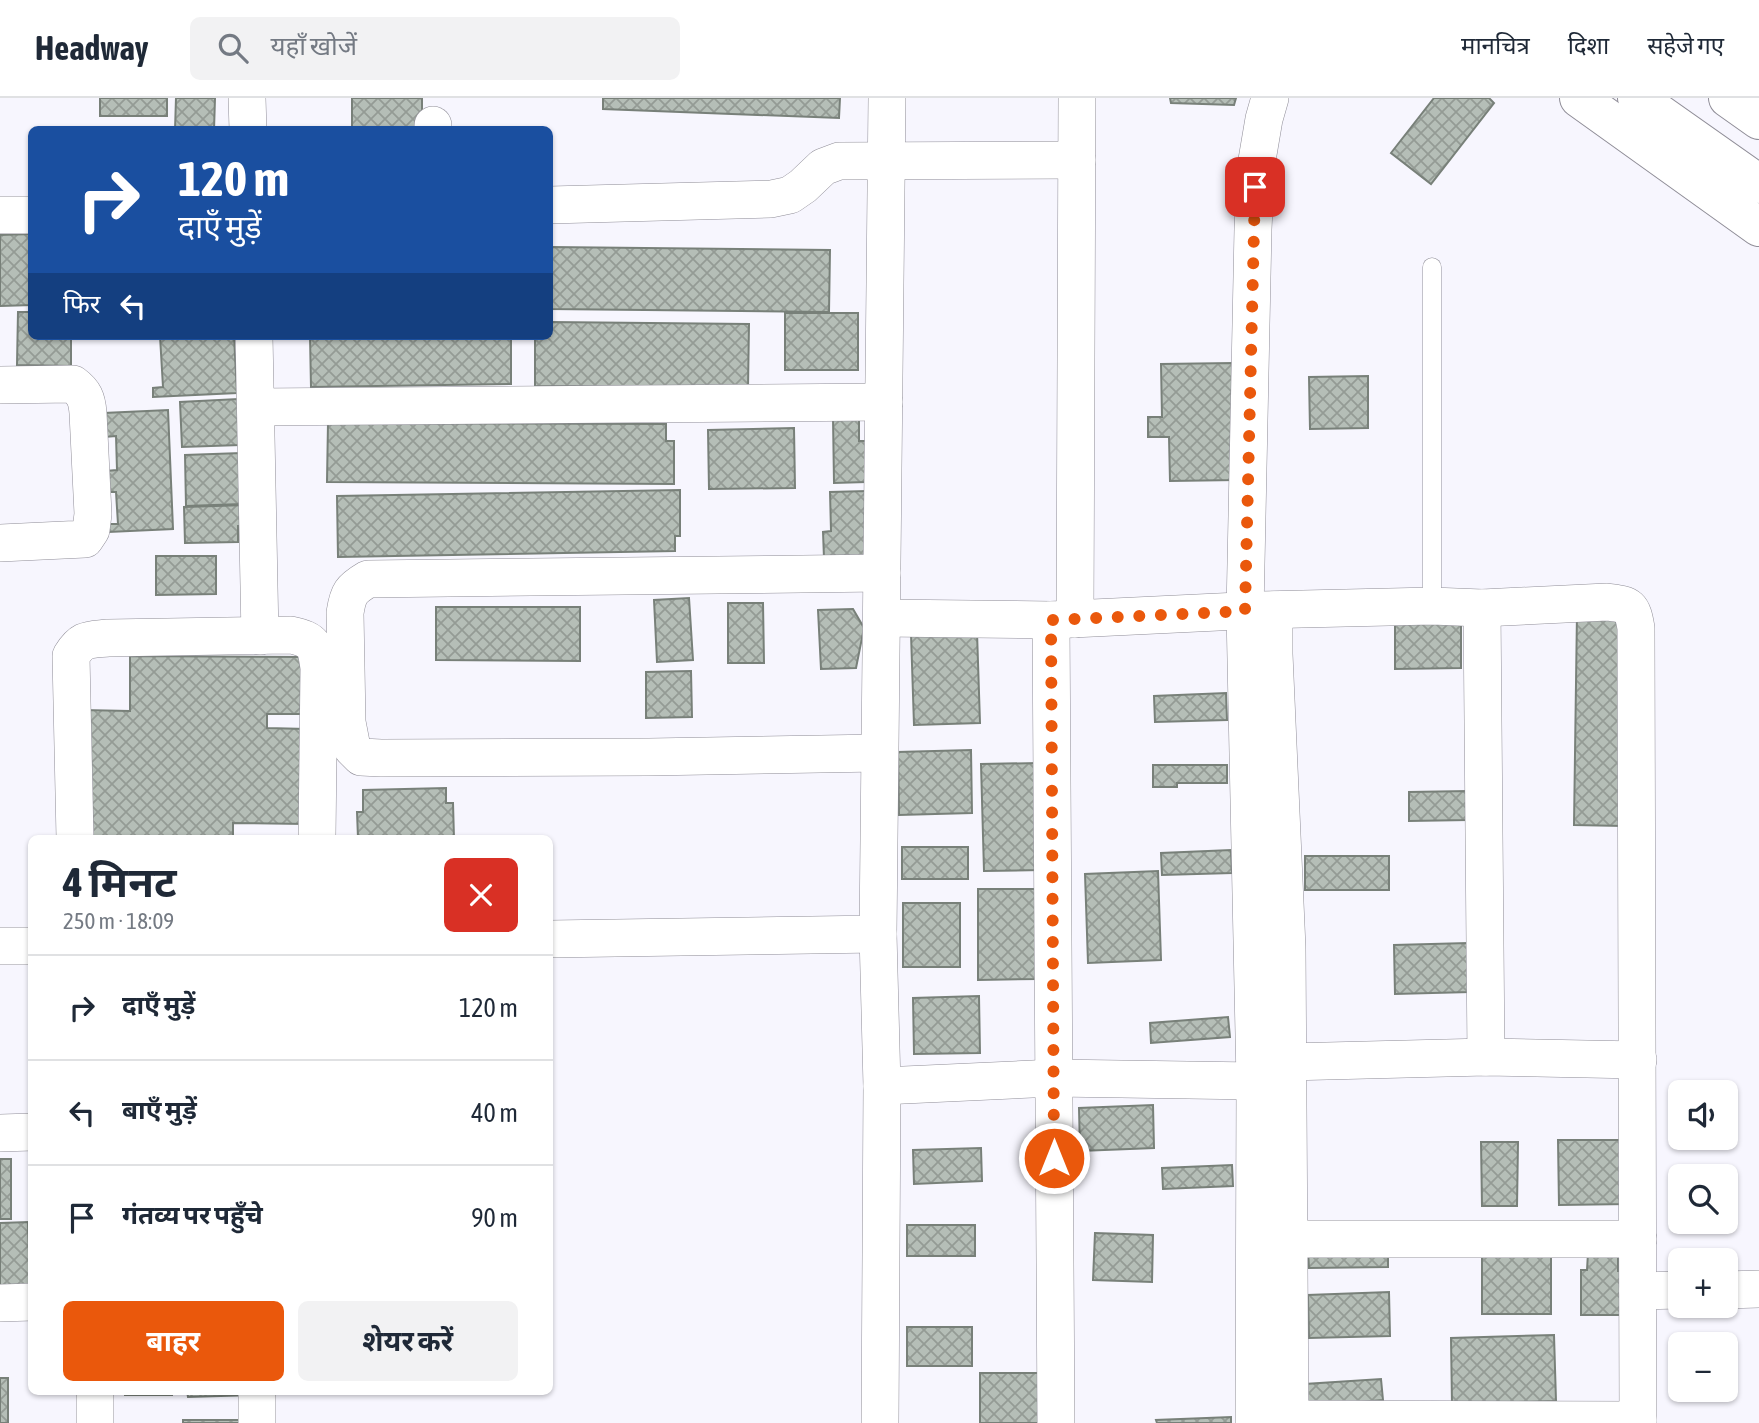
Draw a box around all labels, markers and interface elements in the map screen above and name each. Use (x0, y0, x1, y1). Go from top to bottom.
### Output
search box (190, 17, 680, 80)
text: Headway (35, 29, 148, 67)
icon: search (214, 29, 252, 67)
text: यहाँ खोजें (270, 31, 357, 61)
text: मानचित्र (1461, 32, 1530, 59)
text: दिशा (1568, 32, 1609, 59)
text: सहेजे गए (1647, 32, 1724, 59)
text: 120 m (178, 150, 289, 206)
icon: right (63, 154, 154, 245)
pin (1225, 157, 1285, 217)
icon: arrive (1236, 168, 1274, 206)
text: दाएँ मुड़ें (178, 208, 262, 245)
icon: left (114, 287, 152, 325)
text: फिर (63, 289, 100, 319)
text: 4 मिनट (63, 858, 177, 906)
button: close (444, 858, 518, 932)
text: 250 m · 18:09 (63, 908, 174, 934)
icon: right (63, 989, 101, 1027)
text: दाएँ मुड़ें (122, 990, 195, 1020)
text: 120 m (459, 993, 518, 1023)
map controls (1668, 1080, 1738, 1402)
button: sound (1668, 1080, 1738, 1150)
icon: left (63, 1094, 101, 1132)
text: बाएँ मुड़ें (122, 1095, 197, 1125)
text: 40 m (471, 1098, 518, 1128)
position arrow (1017, 1121, 1091, 1195)
button: search (1668, 1164, 1738, 1234)
icon: arrive (63, 1199, 101, 1237)
text: गंतव्य पर पहुँचे (122, 1200, 263, 1230)
text: 90 m (471, 1203, 518, 1233)
button: + (1668, 1248, 1738, 1318)
button: बाहर (63, 1301, 284, 1381)
button: शेयर करें (298, 1301, 518, 1381)
button: − (1668, 1332, 1738, 1402)

